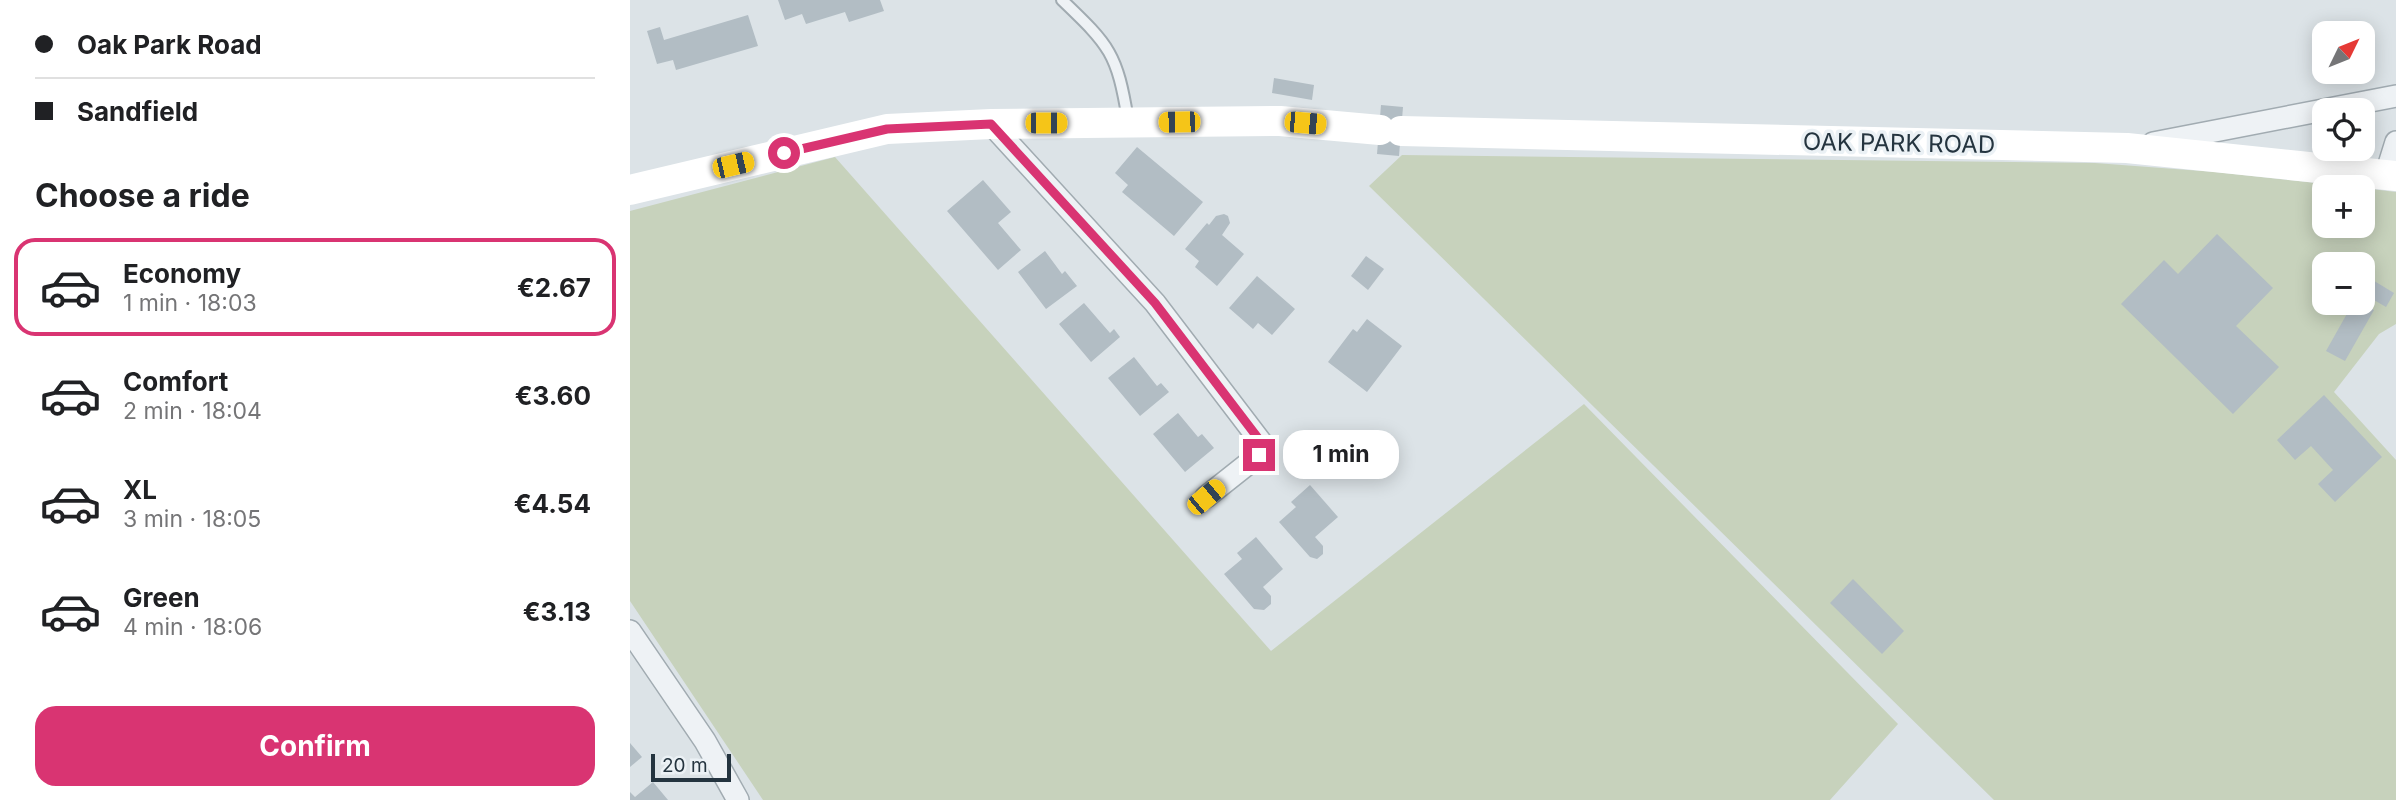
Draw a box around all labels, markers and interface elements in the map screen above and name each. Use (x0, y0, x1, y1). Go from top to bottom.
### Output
north arrow (2312, 21, 2375, 84)
map controls (2312, 21, 2375, 315)
text: Oak Park Road (77, 29, 262, 60)
text: Sandfield (77, 96, 198, 127)
button: locate (2312, 98, 2375, 161)
car (1158, 111, 1201, 133)
car (1284, 111, 1327, 135)
car (1026, 113, 1068, 134)
street label: OAK PARK ROAD (1803, 127, 1995, 159)
route start (768, 137, 800, 169)
car (711, 150, 756, 180)
button: + (2312, 175, 2375, 238)
text: Choose a ride (35, 176, 250, 215)
button: − (2312, 252, 2375, 315)
icon: car (39, 256, 102, 319)
text: Economy (123, 258, 241, 289)
text: €2.67 (517, 272, 591, 303)
text: 1 min · 18:03 (123, 289, 257, 317)
icon: car (39, 364, 102, 427)
text: Comfort (123, 366, 228, 397)
text: €3.60 (515, 380, 591, 411)
text: 2 min · 18:04 (123, 397, 262, 425)
callout: 1 min (1284, 430, 1399, 480)
route end (1243, 439, 1275, 471)
text: 1 min (1313, 440, 1369, 468)
icon: car (39, 472, 102, 535)
text: XL (123, 474, 157, 505)
car (1184, 475, 1229, 519)
text: €4.54 (514, 488, 591, 519)
text: 3 min · 18:05 (123, 505, 261, 533)
icon: car (39, 580, 102, 643)
text: Green (123, 582, 200, 613)
text: €3.13 (523, 596, 591, 627)
text: 4 min · 18:06 (123, 613, 262, 641)
button: Confirm (35, 706, 595, 786)
scale bar (651, 751, 732, 783)
text: 20 m (662, 754, 708, 777)

